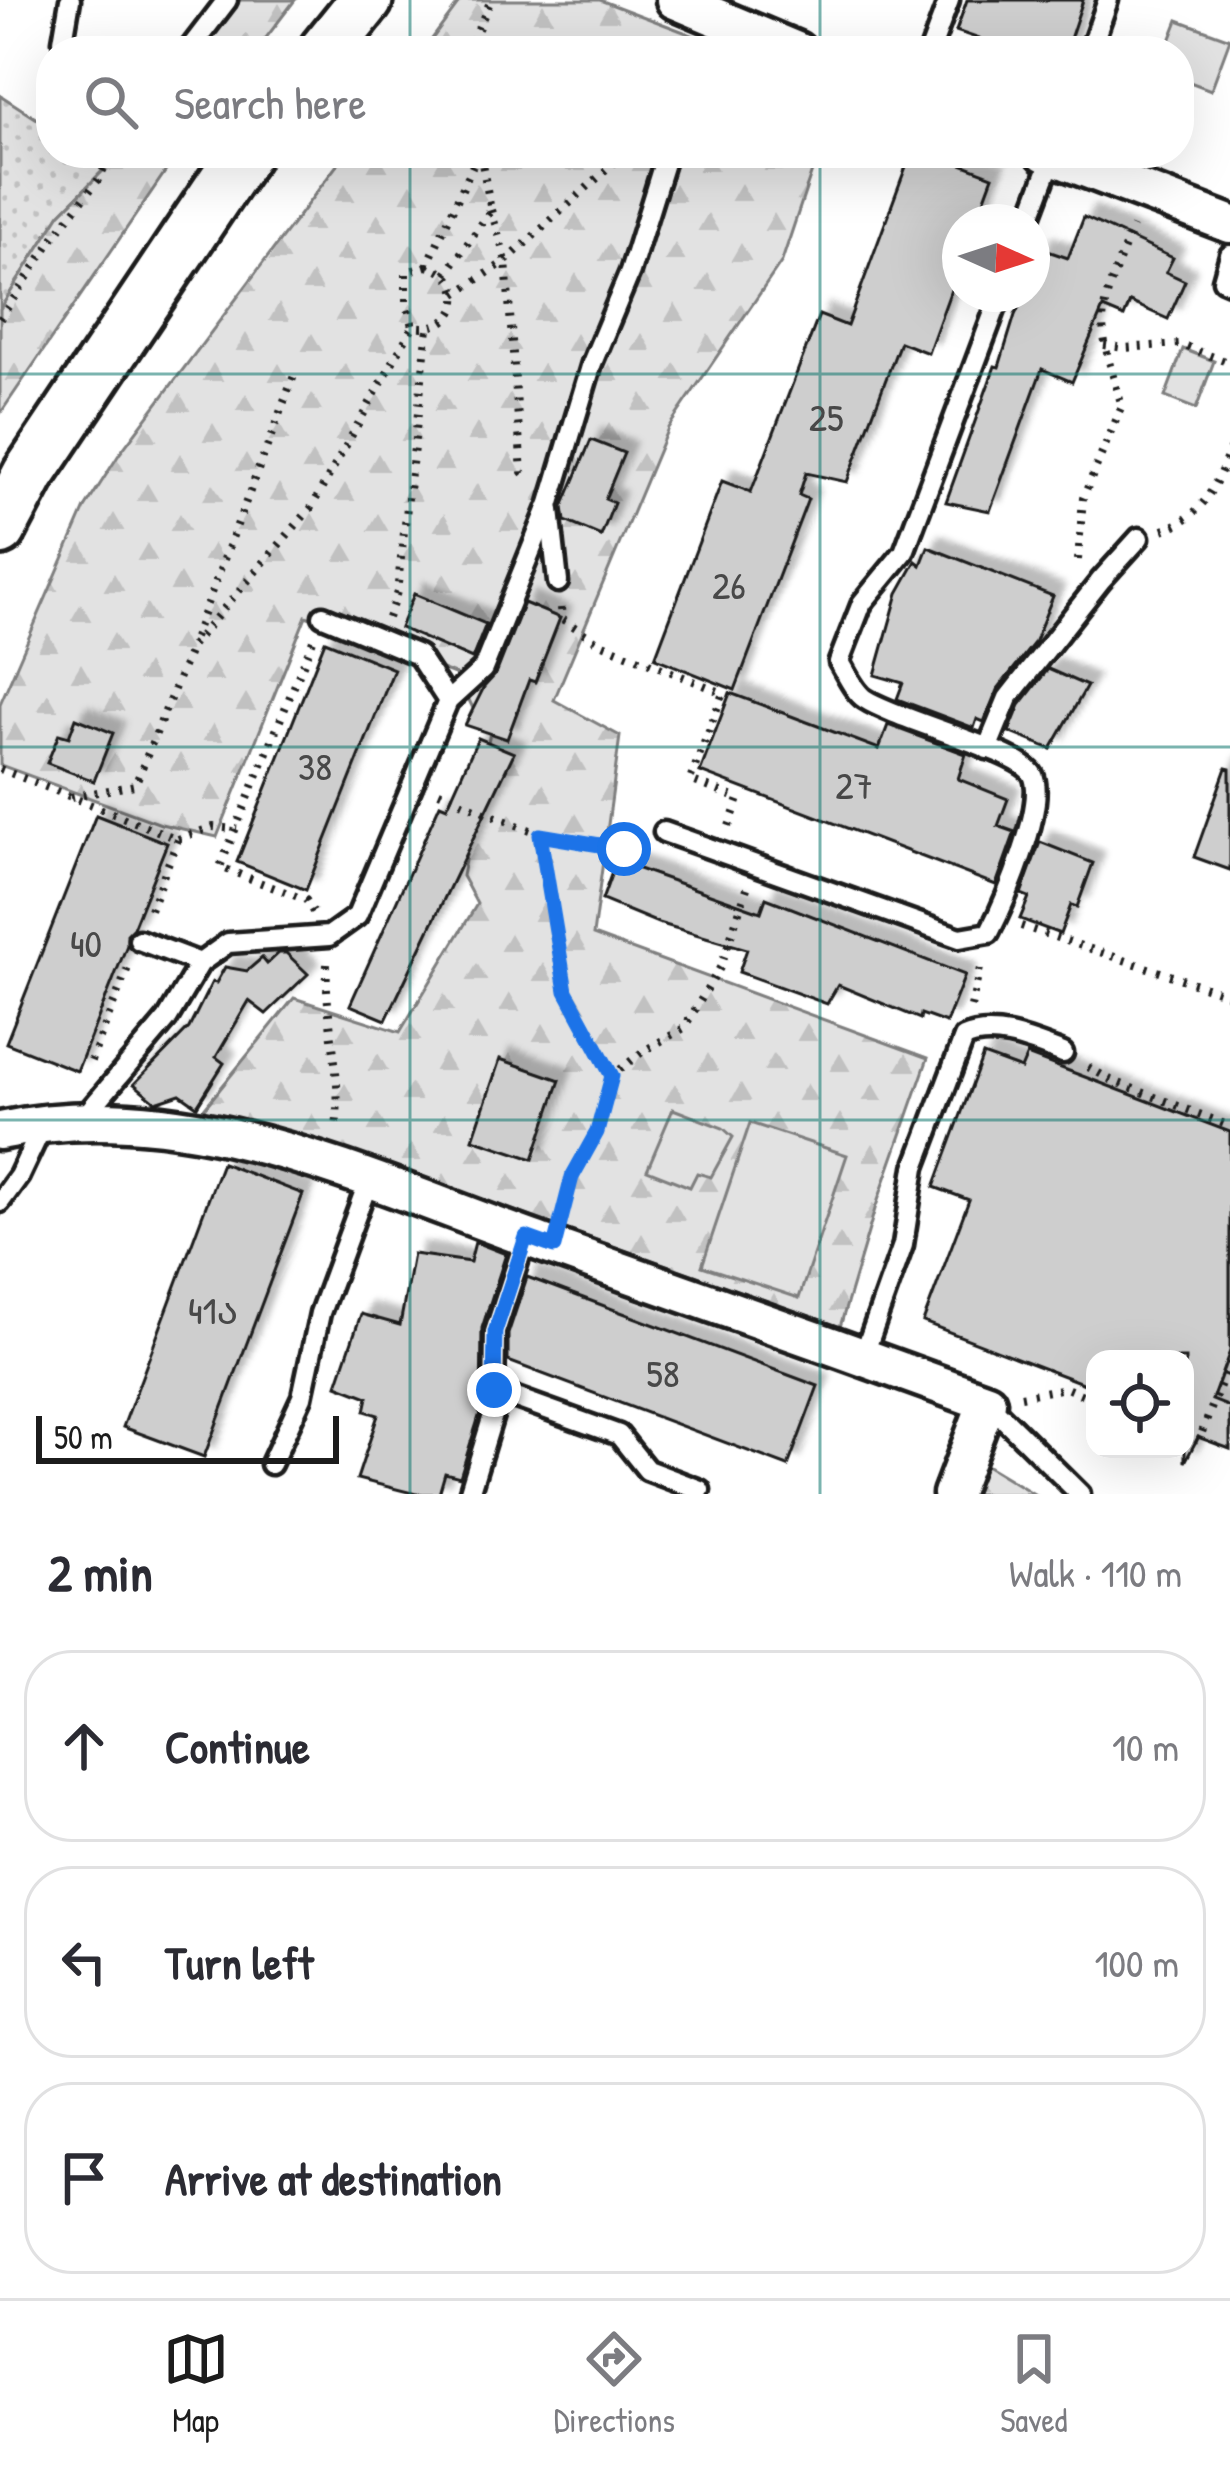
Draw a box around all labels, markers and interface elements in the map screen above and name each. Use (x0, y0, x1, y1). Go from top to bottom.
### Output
search box (36, 36, 1194, 168)
icon: search (78, 69, 144, 135)
text: Search here (174, 72, 366, 133)
north arrow (942, 204, 1050, 312)
house number: 25 (809, 390, 843, 443)
house number: 26 (712, 558, 746, 611)
house number: 38 (298, 739, 332, 792)
house number: 27 (835, 758, 873, 811)
route start (597, 822, 651, 876)
house number: 40 (70, 916, 102, 969)
house number: 41ა (188, 1283, 238, 1336)
house number: 58 (646, 1346, 680, 1399)
map controls (1086, 1350, 1194, 1458)
button: locate (1086, 1350, 1194, 1458)
route end (467, 1363, 521, 1417)
scale bar (36, 1410, 339, 1463)
text: 50 m (54, 1415, 113, 1459)
text: 2 min (48, 1538, 153, 1607)
text: Walk · 110 m (1009, 1546, 1182, 1599)
icon: ahead (51, 1713, 117, 1779)
text: Continue (165, 1716, 310, 1777)
text: 10 m (1112, 1720, 1179, 1773)
icon: left (51, 1929, 117, 1995)
text: Turn left (165, 1932, 314, 1993)
text: 100 m (1094, 1936, 1179, 1989)
icon: arrive (51, 2145, 117, 2211)
text: Arrive at destination (165, 2148, 502, 2209)
tab: Map (163, 2326, 229, 2442)
tab: Directions (554, 2326, 675, 2442)
tab: Saved (1000, 2326, 1067, 2442)

